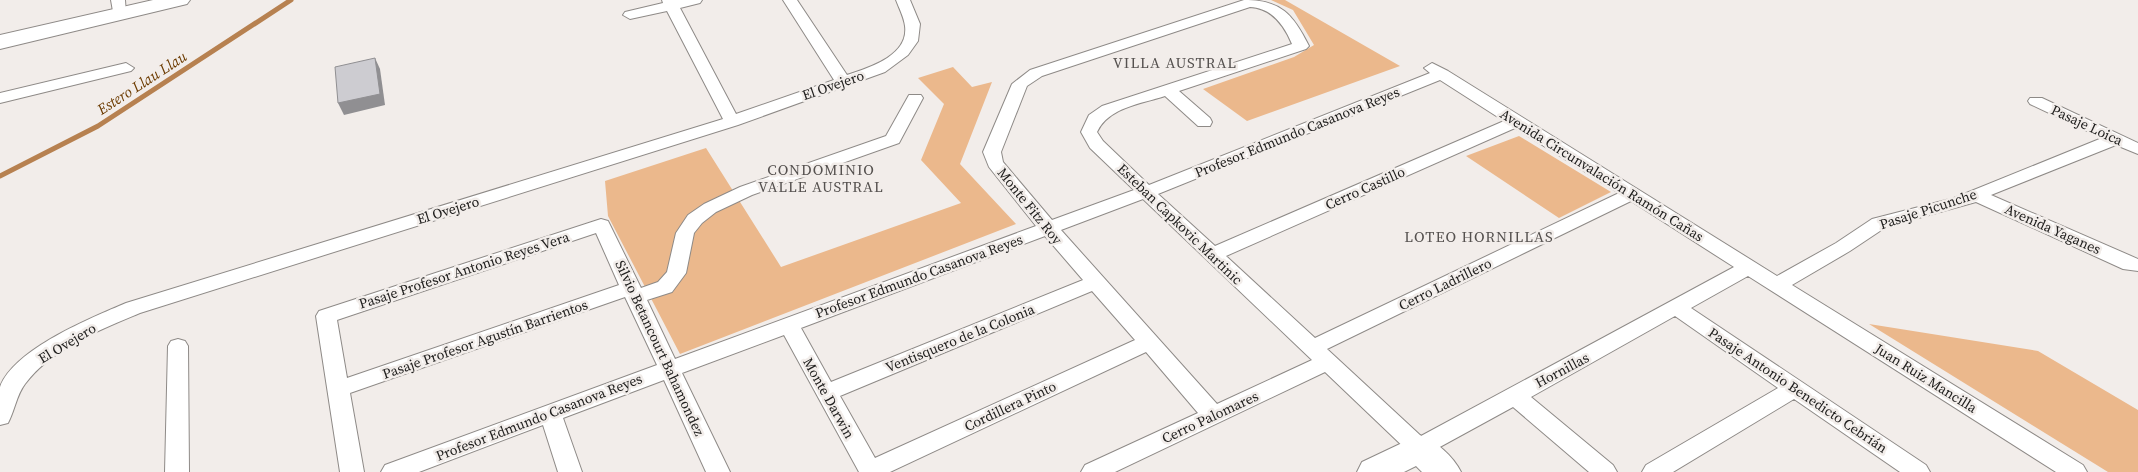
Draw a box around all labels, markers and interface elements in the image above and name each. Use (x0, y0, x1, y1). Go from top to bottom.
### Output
water label: Estero Llau Llau (92, 45, 191, 120)
district label: VILLA AUSTRAL (1113, 52, 1237, 73)
street label: El Ovejero (799, 65, 867, 105)
street label: Profesor Edmundo Casanova Reyes (1192, 82, 1402, 182)
street label: Pasaje Loica (2048, 100, 2127, 151)
street label: Avenida Circunvalación Ramón Cañas (1496, 104, 1708, 246)
district label: CONDOMINIO VALLE AUSTRAL (758, 159, 884, 197)
street label: Esteban Capkovic Martinic (1113, 159, 1247, 289)
street label: Cerro Castillo (1322, 161, 1408, 215)
street label: Monte Fitz Roy (993, 163, 1068, 249)
street label: Pasaje Picunche (1877, 184, 1979, 234)
street label: El Ovejero (414, 191, 482, 229)
street label: Avenida Yaganes (2002, 199, 2104, 259)
street label: Pasaje Profesor Antonio Reyes Vera (356, 226, 573, 314)
district label: LOTEO HORNILLAS (1404, 226, 1554, 247)
street label: Profesor Edmundo Casanova Reyes (812, 229, 1026, 323)
street label: Cerro Ladrillero (1395, 253, 1495, 315)
street label: Silvio Betancourt Bahamondez (610, 257, 710, 440)
street label: Pasaje Profesor Agustín Barrientos (380, 294, 590, 384)
street label: Ventisquero de la Colonia (882, 299, 1038, 377)
street label: El Ovejero (34, 318, 100, 368)
street label: Pasaje Antonio Benedicto Cebrián (1705, 322, 1892, 458)
street label: Juan Ruiz Mancilla (1870, 338, 1982, 418)
street label: Hornillas (1532, 347, 1592, 393)
street label: Monte Darwin (798, 354, 860, 443)
street label: Profesor Edmundo Casanova Reyes (433, 368, 645, 466)
street label: Cordillera Pinto (961, 376, 1059, 436)
street label: Cerro Palomares (1158, 386, 1262, 448)

